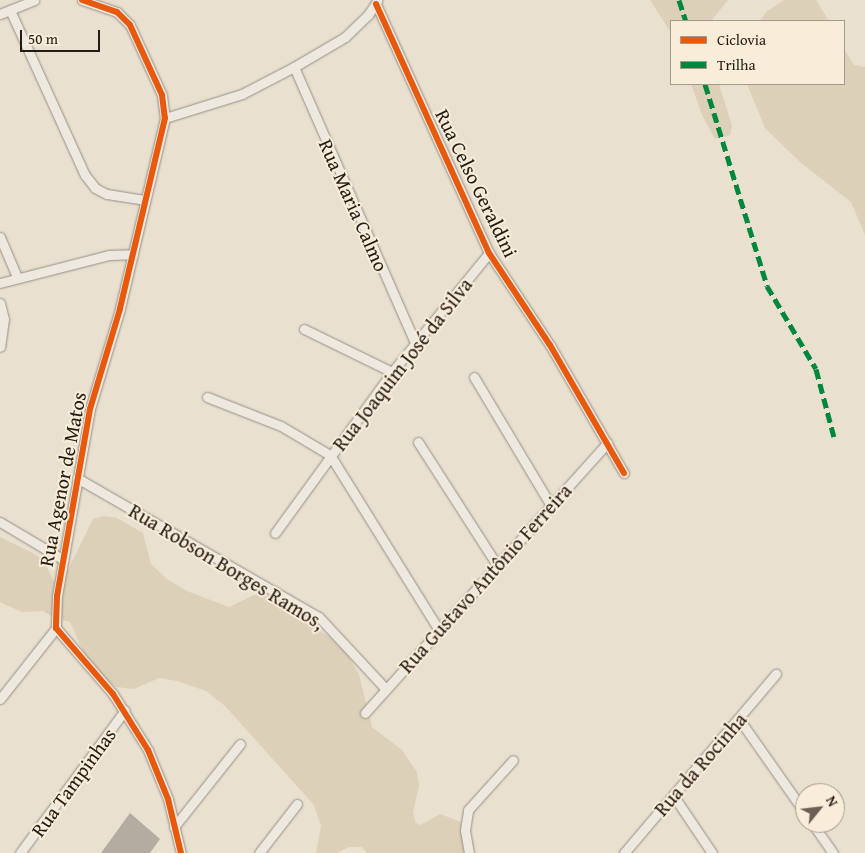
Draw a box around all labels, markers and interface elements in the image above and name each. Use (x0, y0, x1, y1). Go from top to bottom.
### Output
scale bar (22, 20, 102, 52)
legend (670, 20, 845, 85)
text: 50 m (28, 28, 58, 49)
text: Ciclovia (717, 29, 766, 50)
text: Trilha (717, 54, 756, 75)
street label: Rua Celso Geraldini (431, 105, 523, 261)
street label: Rua Maria Calmo (314, 135, 394, 275)
street label: Rua Joaquim José da Silva (327, 273, 477, 455)
street label: Rua Agenor de Matos (33, 390, 91, 568)
street label: Rua Gustavo Antônio Ferreira (394, 478, 576, 678)
street label: Rua Robson Borges Ramos, (125, 498, 329, 634)
street label: Rua da Rocinha (649, 708, 751, 820)
street label: Rua Tampinhas (25, 723, 121, 841)
north arrow (795, 783, 845, 833)
text: N (821, 792, 843, 810)

